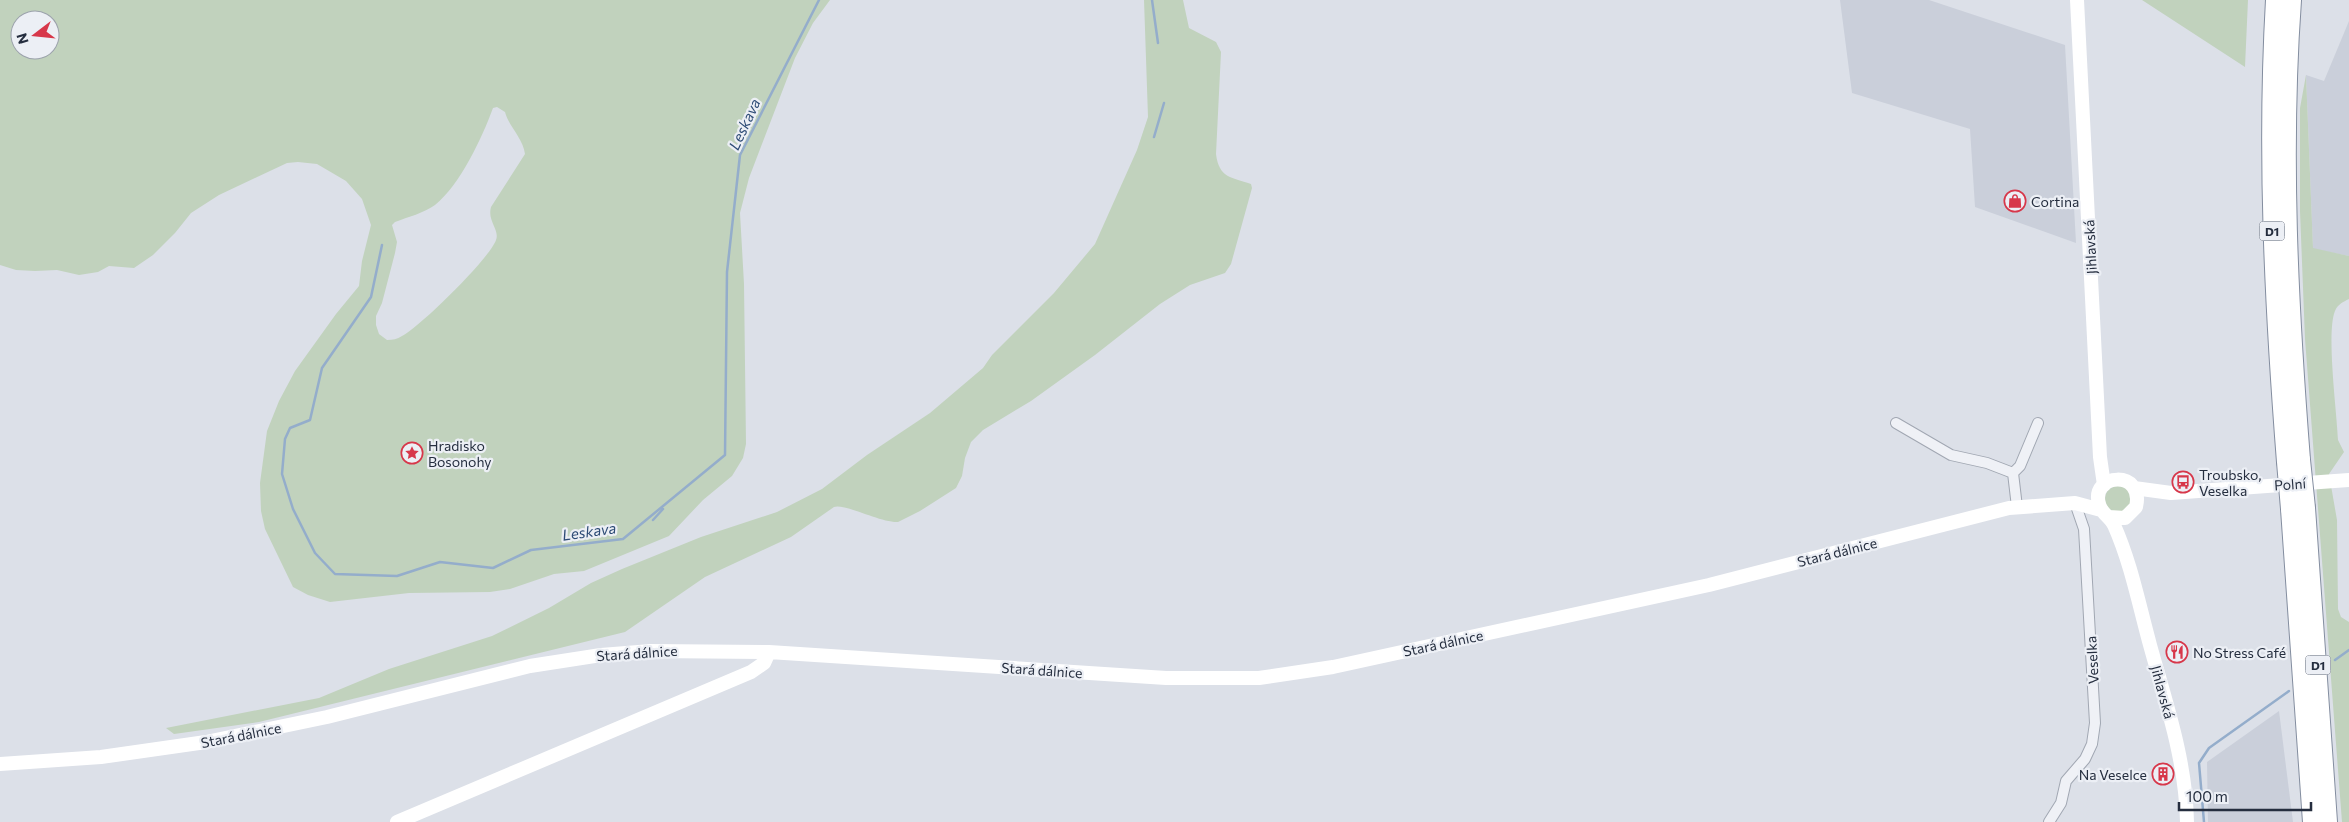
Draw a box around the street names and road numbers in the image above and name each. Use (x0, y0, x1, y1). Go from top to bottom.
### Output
street label: Jihlavská (2080, 219, 2100, 275)
road number: D1 (2260, 222, 2284, 240)
street label: Polní (2273, 474, 2307, 494)
street label: Stará dálnice (1795, 534, 1879, 570)
street label: Stará dálnice (1401, 626, 1485, 660)
street label: Veselka (2082, 635, 2102, 685)
street label: Stará dálnice (596, 642, 678, 664)
road number: D1 (2306, 656, 2330, 674)
street label: Stará dálnice (1001, 659, 1083, 681)
street label: Jihlavská (2148, 663, 2178, 721)
street label: Stará dálnice (199, 719, 283, 751)

